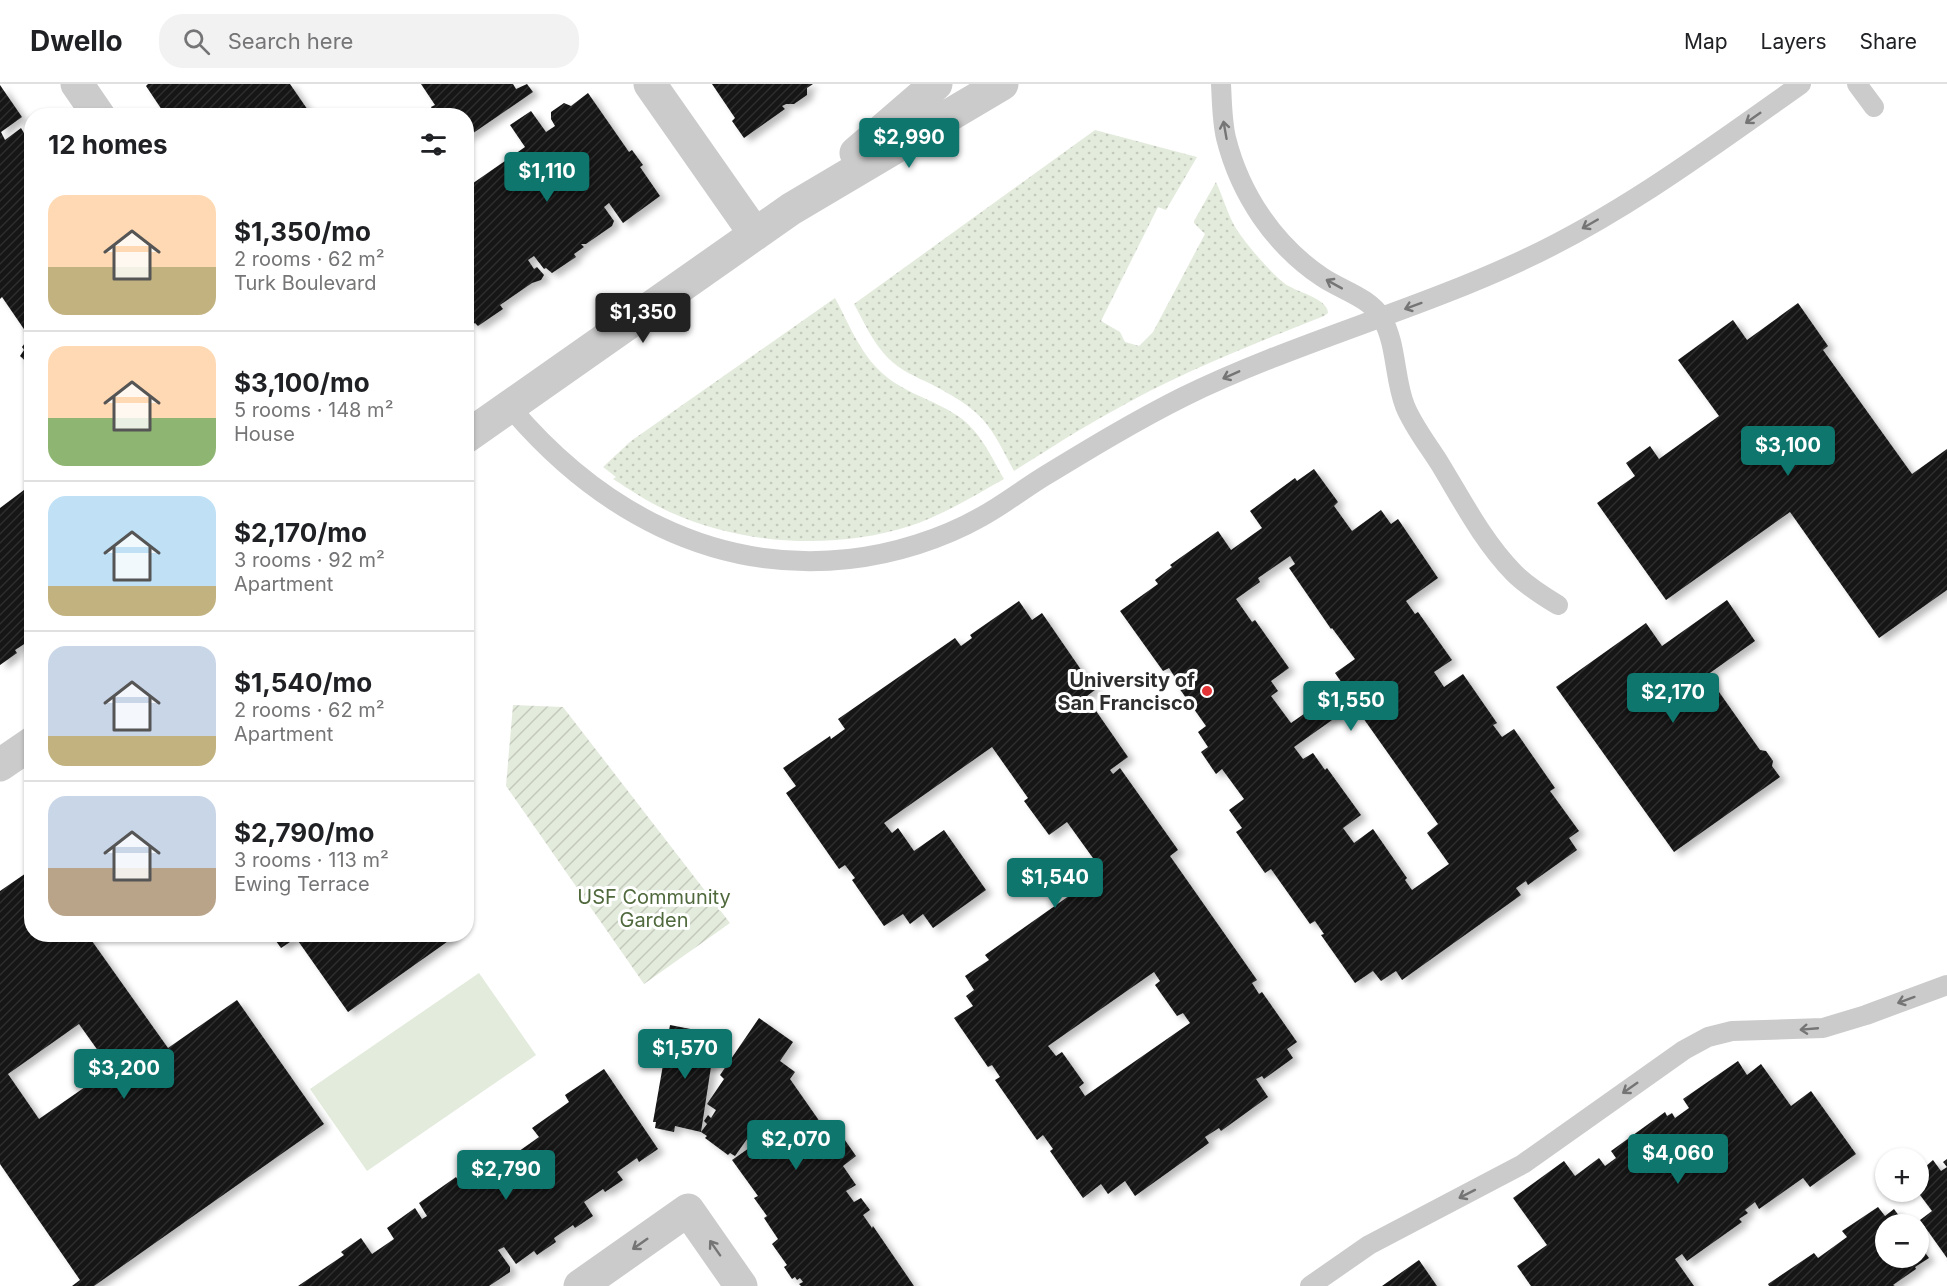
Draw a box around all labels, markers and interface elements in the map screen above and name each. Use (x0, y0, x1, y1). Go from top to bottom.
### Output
search box (159, 14, 579, 68)
text: Dwello (30, 24, 123, 58)
icon: search (180, 25, 213, 58)
text: Search here (228, 28, 353, 54)
text: Map (1684, 29, 1728, 54)
text: Layers (1761, 29, 1827, 54)
text: Share (1860, 29, 1917, 54)
one-way arrow (1746, 112, 1762, 124)
pin: $2,990 (860, 118, 958, 169)
one-way arrow (1219, 121, 1230, 141)
text: $2,990 (873, 125, 945, 149)
icon: filters (417, 128, 450, 161)
text: 12 homes (48, 129, 168, 160)
pin: $1,110 (498, 152, 596, 203)
text: $1,110 (518, 159, 576, 183)
text: $1,350/mo (234, 216, 371, 247)
one-way arrow (1582, 218, 1599, 230)
icon: home (96, 219, 168, 291)
text: 2 rooms · 62 m² (234, 247, 385, 271)
text: Turk Boulevard (234, 271, 377, 295)
one-way arrow (1326, 278, 1343, 290)
pin: $1,350 (594, 293, 692, 344)
text: $1,350 (609, 300, 677, 324)
one-way arrow (1404, 301, 1423, 312)
text: $3,100/mo (234, 367, 370, 398)
icon: home (96, 370, 168, 442)
one-way arrow (1222, 370, 1241, 381)
text: 5 rooms · 148 m² (234, 398, 393, 422)
text: House (234, 422, 295, 446)
pin: $3,100 (1739, 426, 1837, 477)
text: $3,100 (1755, 433, 1821, 457)
text: $2,170/mo (234, 517, 367, 548)
icon: home (96, 520, 168, 592)
text: 3 rooms · 92 m² (234, 548, 385, 572)
text: Apartment (234, 572, 333, 596)
text: $1,540/mo (234, 667, 372, 698)
place label: University of San Francisco (1057, 668, 1195, 715)
icon: home (96, 670, 168, 742)
pin: $2,170 (1624, 673, 1722, 724)
text: $2,170 (1641, 680, 1705, 704)
pin: $1,550 (1302, 681, 1400, 732)
marker: University of San Francisco (1200, 684, 1214, 698)
text: $1,550 (1317, 688, 1385, 712)
text: 2 rooms · 62 m² (234, 698, 385, 722)
text: Apartment (234, 722, 333, 746)
text: $2,790/mo (234, 817, 374, 848)
icon: home (96, 820, 168, 892)
text: 3 rooms · 113 m² (234, 848, 389, 872)
pin: $1,540 (1006, 858, 1104, 909)
text: $1,540 (1021, 865, 1089, 889)
text: Ewing Terrace (234, 872, 370, 896)
park label: USF Community Garden (577, 885, 731, 932)
one-way arrow (1897, 996, 1916, 1007)
one-way arrow (1799, 1024, 1819, 1035)
pin: $1,570 (636, 1029, 734, 1080)
text: $1,570 (652, 1036, 718, 1060)
pin: $3,200 (75, 1049, 173, 1100)
text: $3,200 (88, 1056, 160, 1080)
one-way arrow (1623, 1082, 1639, 1094)
pin: $2,070 (747, 1120, 845, 1171)
text: $2,070 (761, 1127, 831, 1151)
pin: $4,060 (1629, 1134, 1727, 1185)
text: $4,060 (1642, 1141, 1714, 1165)
map controls (1875, 1148, 1929, 1268)
button: + (1875, 1148, 1929, 1202)
pin: $2,790 (457, 1150, 555, 1201)
text: $2,790 (471, 1157, 541, 1181)
one-way arrow (1458, 1189, 1476, 1200)
button: − (1875, 1214, 1929, 1268)
one-way arrow (633, 1238, 649, 1250)
one-way arrow (709, 1240, 721, 1257)

